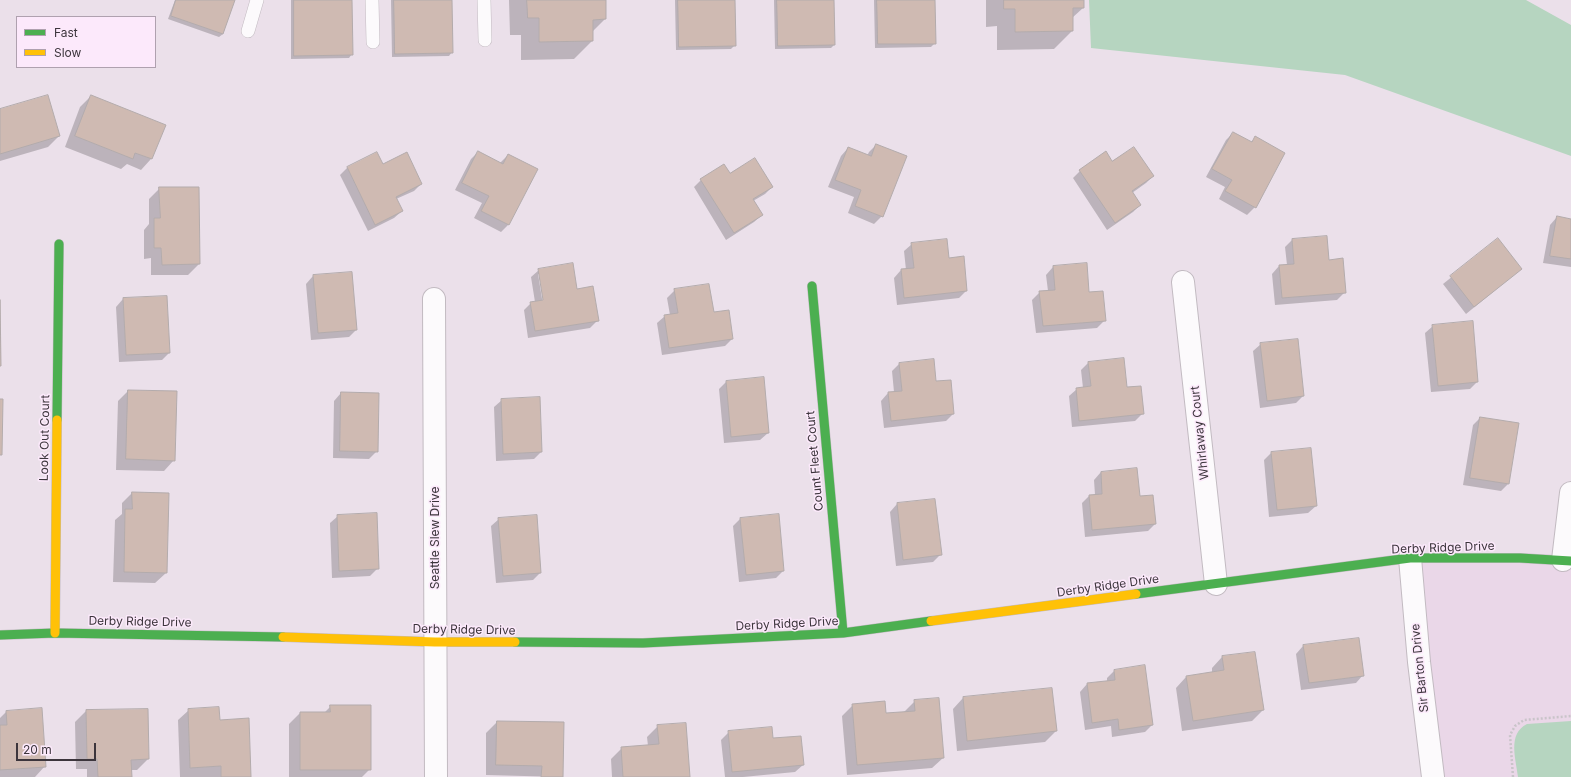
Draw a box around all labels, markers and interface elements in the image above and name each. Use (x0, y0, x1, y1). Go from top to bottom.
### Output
legend (16, 16, 156, 68)
text: Fast (54, 25, 78, 40)
text: Slow (54, 45, 81, 60)
street label: Whirlaway Court (1188, 385, 1212, 481)
street label: Look Out Court (37, 395, 53, 481)
street label: Count Fleet Court (803, 410, 827, 512)
street label: Seattle Slew Drive (428, 487, 442, 589)
street label: Derby Ridge Drive (1391, 539, 1495, 557)
street label: Derby Ridge Drive (1056, 572, 1160, 600)
street label: Derby Ridge Drive (88, 614, 192, 630)
street label: Derby Ridge Drive (735, 614, 839, 634)
street label: Derby Ridge Drive (412, 622, 516, 638)
street label: Sir Barton Drive (1408, 623, 1432, 713)
scale bar (18, 735, 98, 761)
text: 20 m (23, 742, 52, 757)

